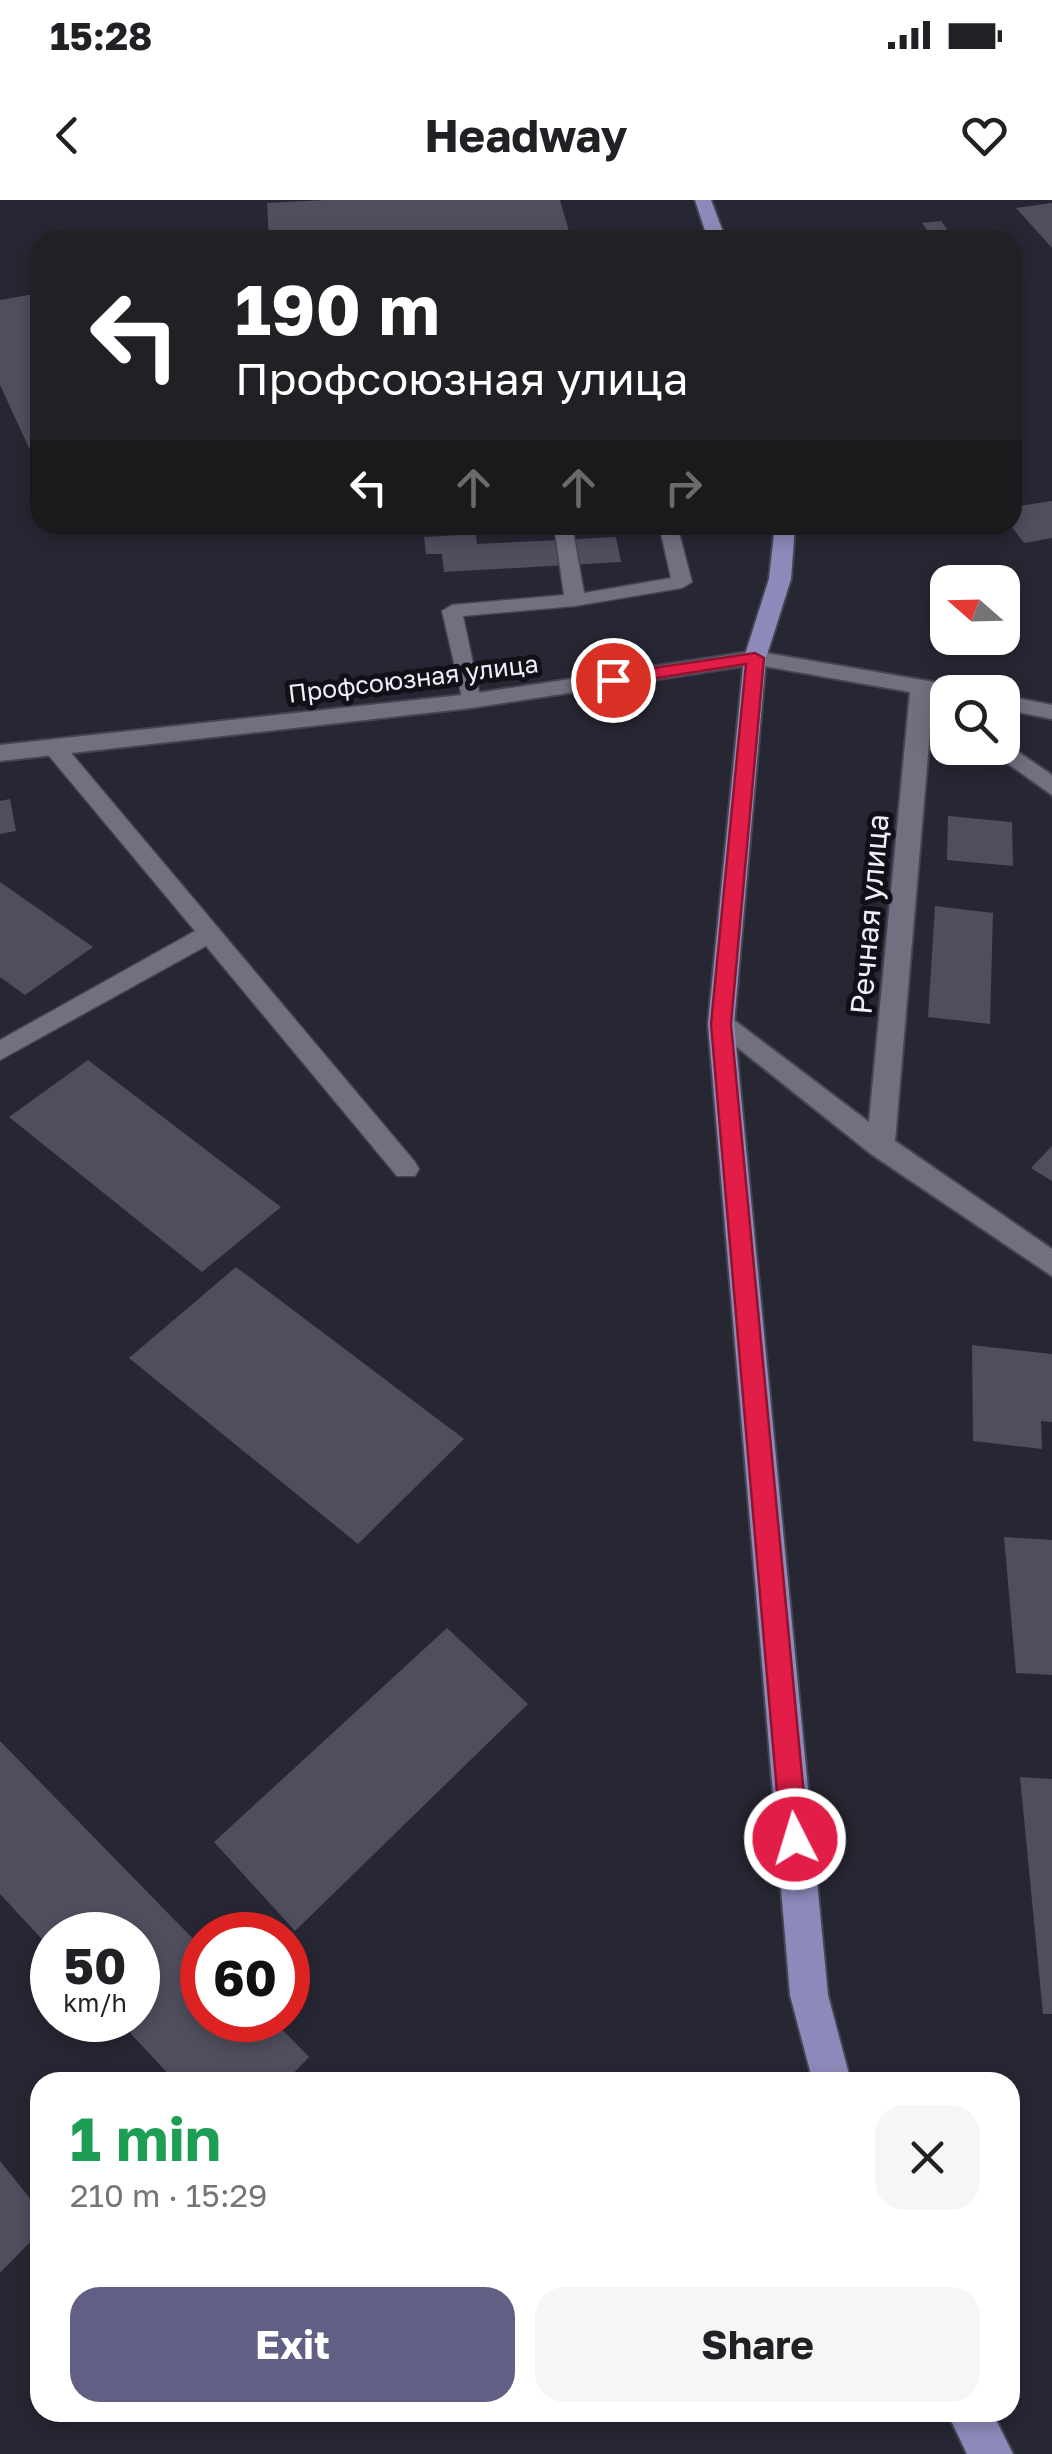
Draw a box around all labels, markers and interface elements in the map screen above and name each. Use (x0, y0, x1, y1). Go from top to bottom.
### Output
text: 15:28 (50, 13, 152, 58)
icon: back (40, 108, 95, 163)
text: Headway (424, 108, 628, 162)
icon: heart (957, 108, 1012, 163)
text: 190 m (235, 266, 440, 350)
icon: left (70, 270, 200, 400)
text: Профсоюзная улица (235, 351, 688, 405)
icon: left (341, 460, 396, 515)
icon: ahead (446, 460, 501, 515)
icon: ahead (551, 460, 606, 515)
icon: right (656, 460, 711, 515)
north arrow (930, 565, 1020, 655)
map controls (930, 565, 1020, 765)
pin (571, 638, 656, 723)
street label: Профсоюзная улица (286, 647, 540, 709)
icon: arrive (586, 653, 641, 708)
button: search (930, 675, 1020, 765)
street label: Речная улица (842, 812, 896, 1016)
position arrow (743, 1787, 847, 1891)
speed limit sign: 60 (180, 1912, 310, 2042)
text: 50 (63, 1935, 126, 1995)
text: km/h (63, 1987, 127, 2018)
text: 1 min (70, 2102, 221, 2174)
button: close (875, 2105, 980, 2210)
text: 210 m · 15:29 (70, 2176, 267, 2214)
button: Exit (70, 2287, 515, 2402)
button: Share (535, 2287, 980, 2402)

